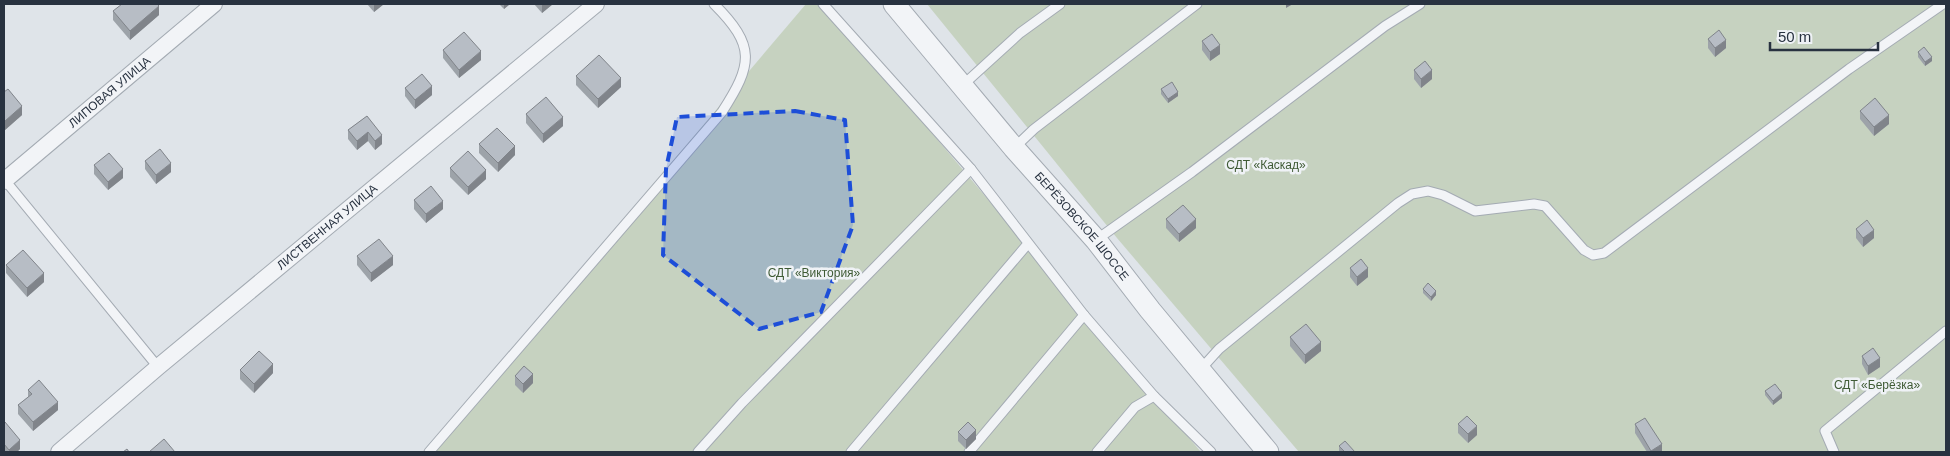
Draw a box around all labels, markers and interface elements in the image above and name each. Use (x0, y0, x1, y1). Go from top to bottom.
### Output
scale bar (1770, 20, 1878, 52)
text: 50 m (1778, 28, 1811, 45)
street label: ЛИПОВАЯ УЛИЦА (66, 54, 153, 131)
park label: СДТ «Каскад» (1226, 158, 1306, 172)
street label: БЕРЁЗОВСКОЕ ШОССЕ (1032, 169, 1132, 283)
street label: ЛИСТВЕННАЯ УЛИЦА (274, 181, 380, 273)
park label: СДТ «Виктория» (768, 266, 861, 280)
park label: СДТ «Берёзка» (1834, 378, 1920, 392)

